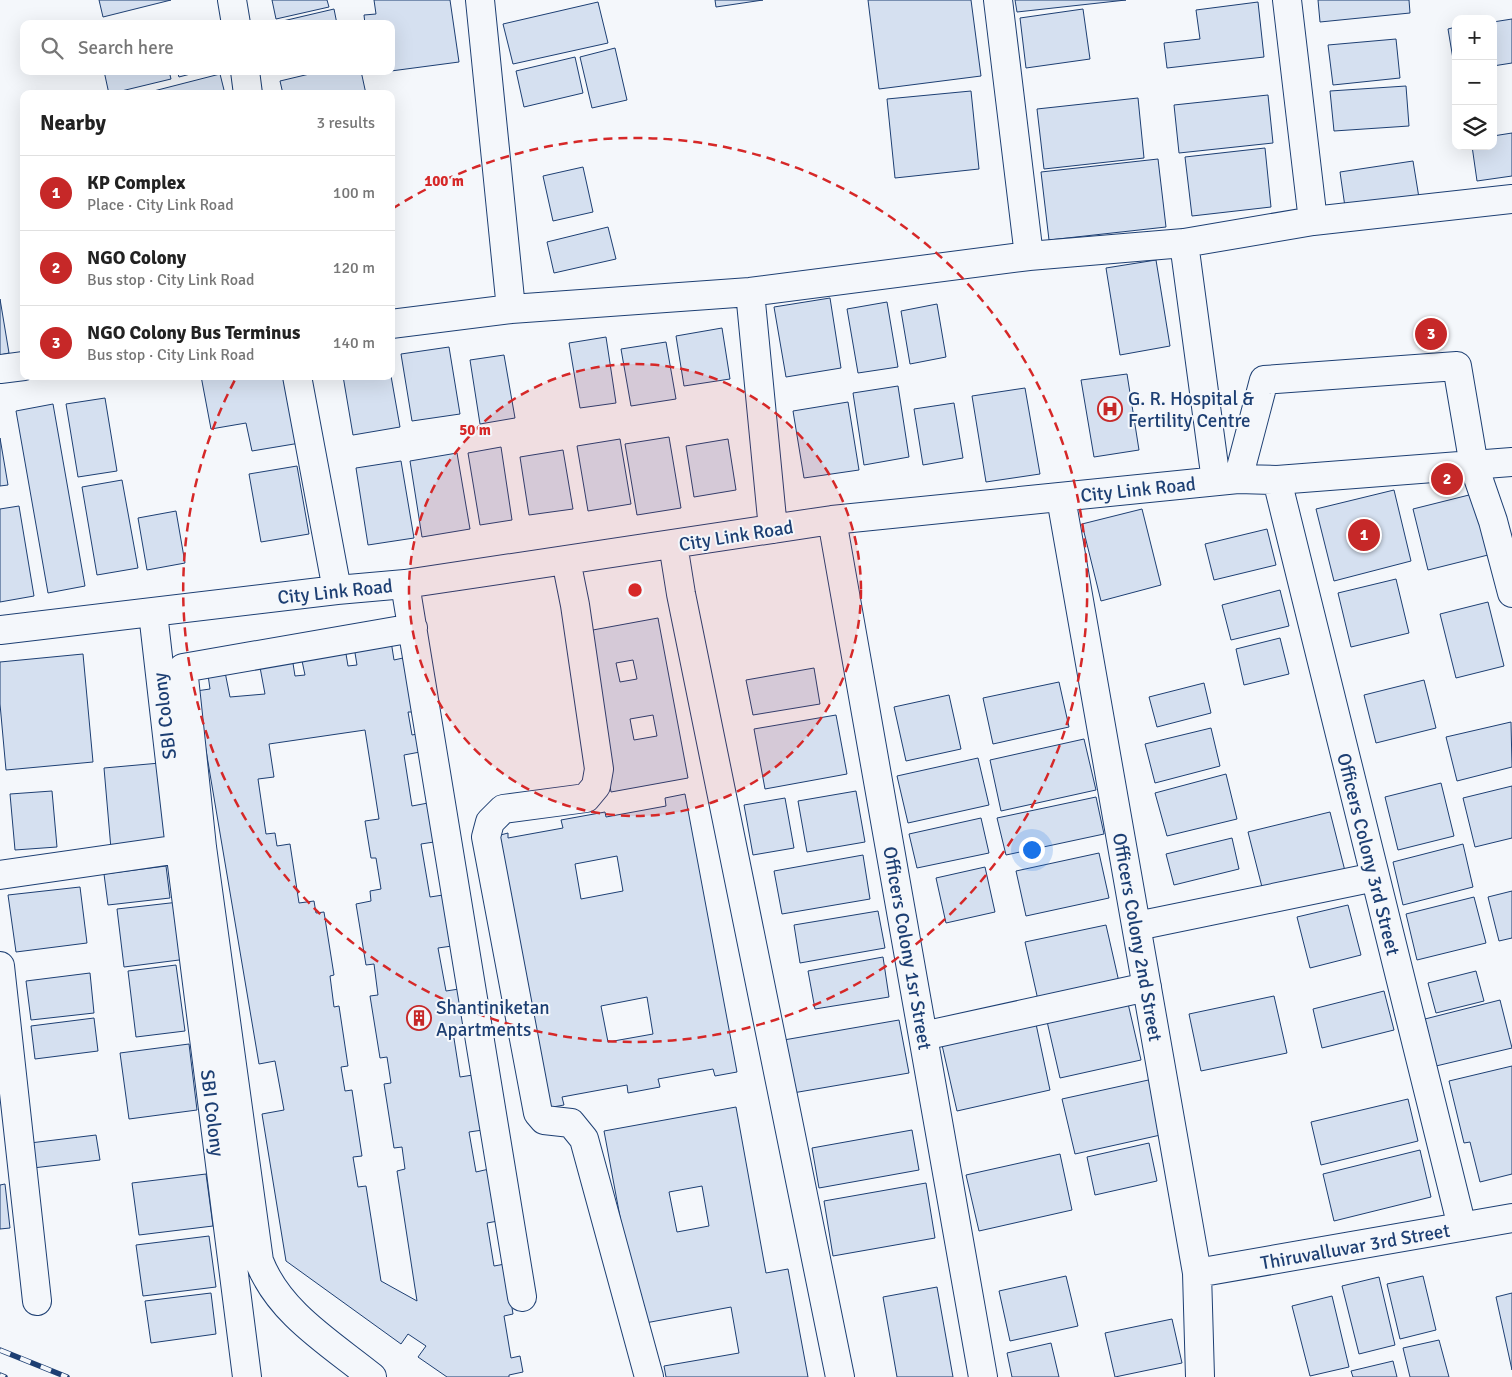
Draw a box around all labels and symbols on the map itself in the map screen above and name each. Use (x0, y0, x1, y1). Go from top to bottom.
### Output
text: 100 m (424, 172, 464, 190)
pin: 3 (1415, 315, 1447, 353)
place label: G. R. Hospital & Fertility Centre (1128, 387, 1254, 433)
hospital icon: G. R. Hospital & Fertility Centre (1097, 396, 1123, 422)
text: 50 m (459, 421, 491, 439)
pin: 2 (1431, 460, 1463, 498)
street label: City Link Road (1079, 472, 1197, 508)
street label: City Link Road (677, 515, 795, 557)
pin: 1 (1348, 516, 1380, 554)
street label: City Link Road (276, 574, 394, 610)
centre of rings (626, 581, 644, 599)
street label: SBI Colony (148, 671, 182, 761)
street label: Officers Colony 3rd Street (1331, 751, 1405, 958)
street label: Officers Colony 2nd Street (1107, 831, 1167, 1044)
your location (1019, 837, 1045, 863)
street label: Officers Colony 1sr Street (877, 845, 937, 1052)
place label: Shantiniketan Apartments (436, 996, 550, 1042)
building icon: Shantiniketan Apartments (406, 1005, 432, 1031)
street label: SBI Colony (195, 1068, 229, 1158)
street label: Thiruvalluvar 3rd Street (1259, 1218, 1452, 1275)

